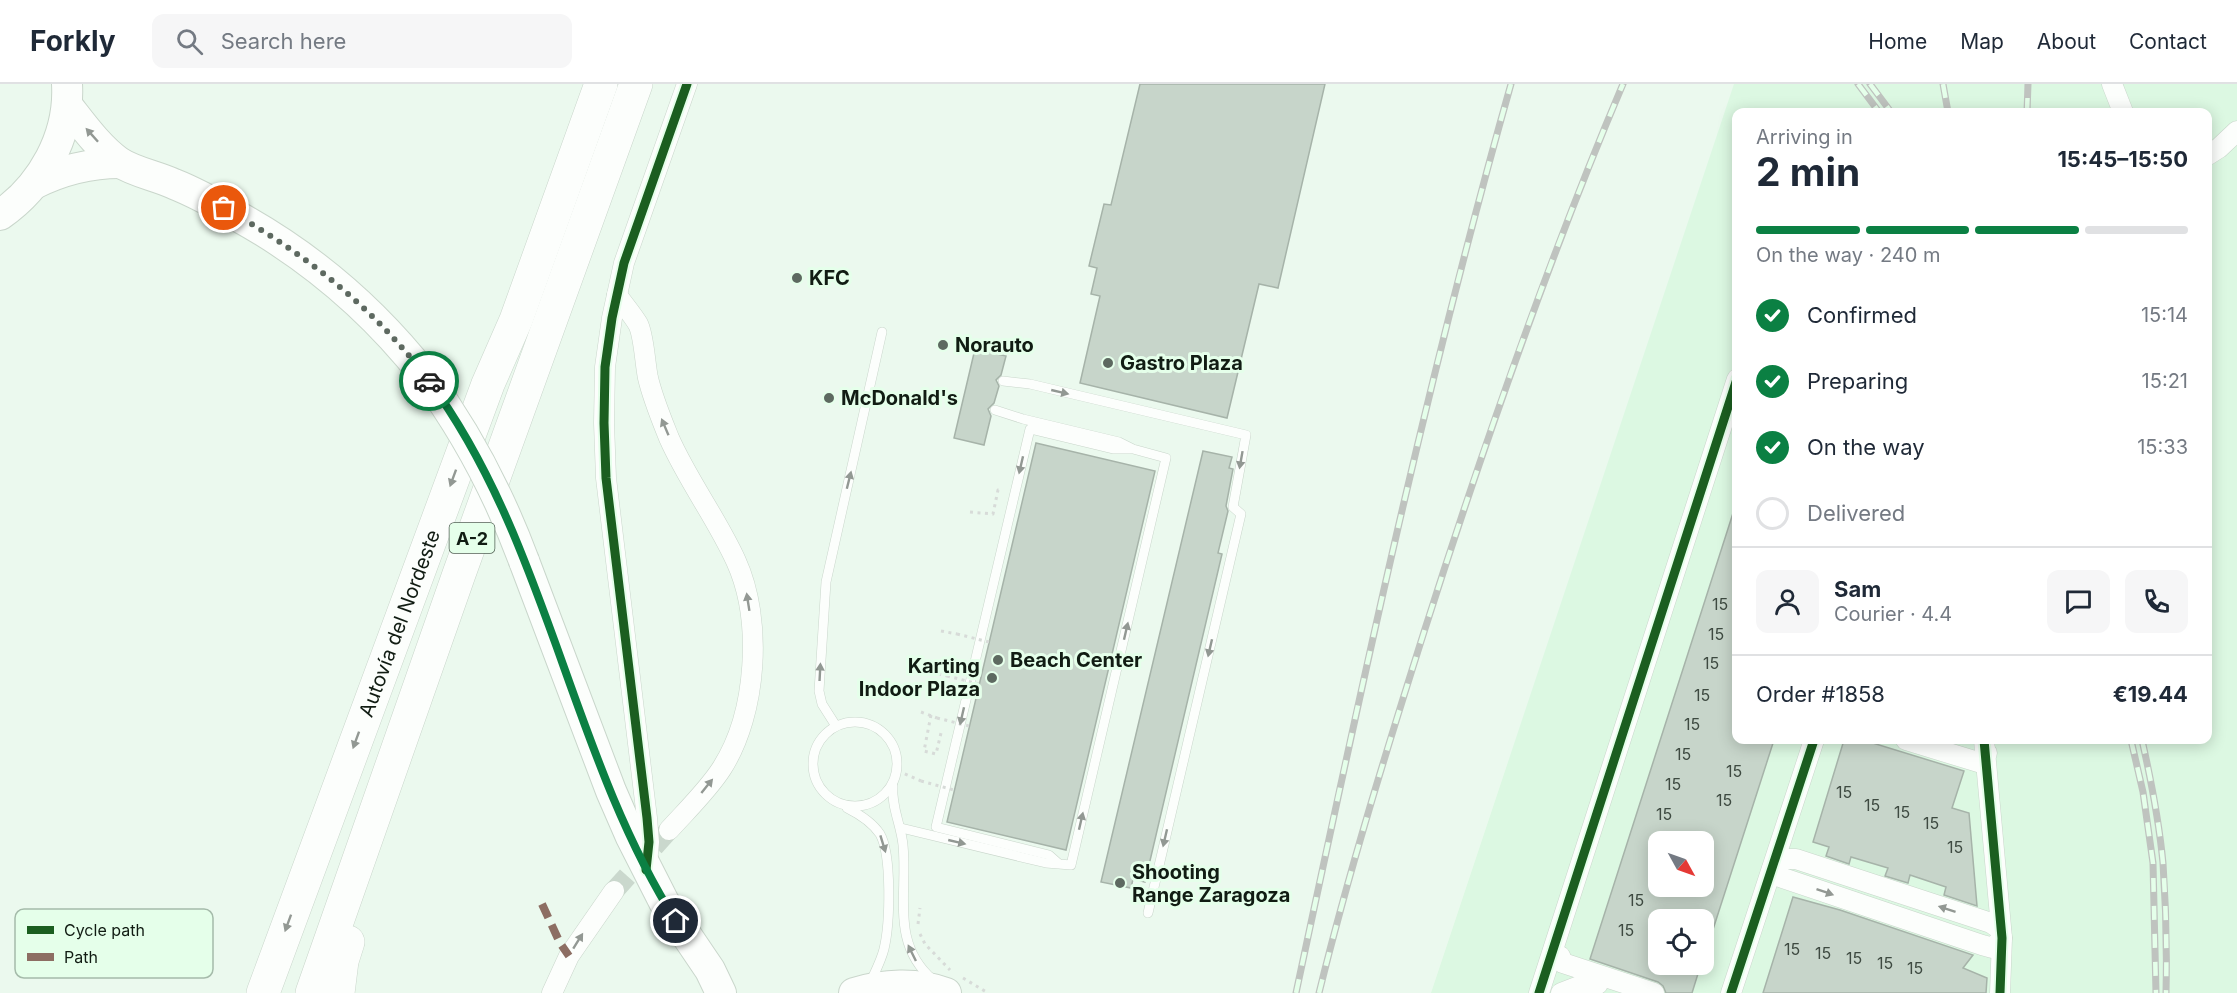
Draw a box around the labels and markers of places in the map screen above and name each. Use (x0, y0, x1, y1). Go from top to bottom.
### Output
pin (198, 182, 249, 233)
place label: KFC (809, 266, 850, 290)
marker: KFC (790, 271, 804, 285)
place label: Norauto (955, 333, 1034, 357)
marker: Norauto (936, 338, 950, 352)
place label: Gastro Plaza (1120, 351, 1243, 375)
marker: Gastro Plaza (1101, 356, 1115, 370)
place label: McDonald's (841, 386, 958, 410)
marker: McDonald's (822, 391, 836, 405)
place label: Beach Center (1010, 648, 1142, 672)
marker: Beach Center (991, 653, 1005, 667)
place label: Karting Indoor Plaza (859, 654, 980, 701)
marker: Karting Indoor Plaza (985, 671, 999, 685)
place label: Shooting Range Zaragoza (1132, 860, 1290, 907)
marker: Shooting Range Zaragoza (1113, 876, 1127, 890)
pin (650, 895, 701, 946)

